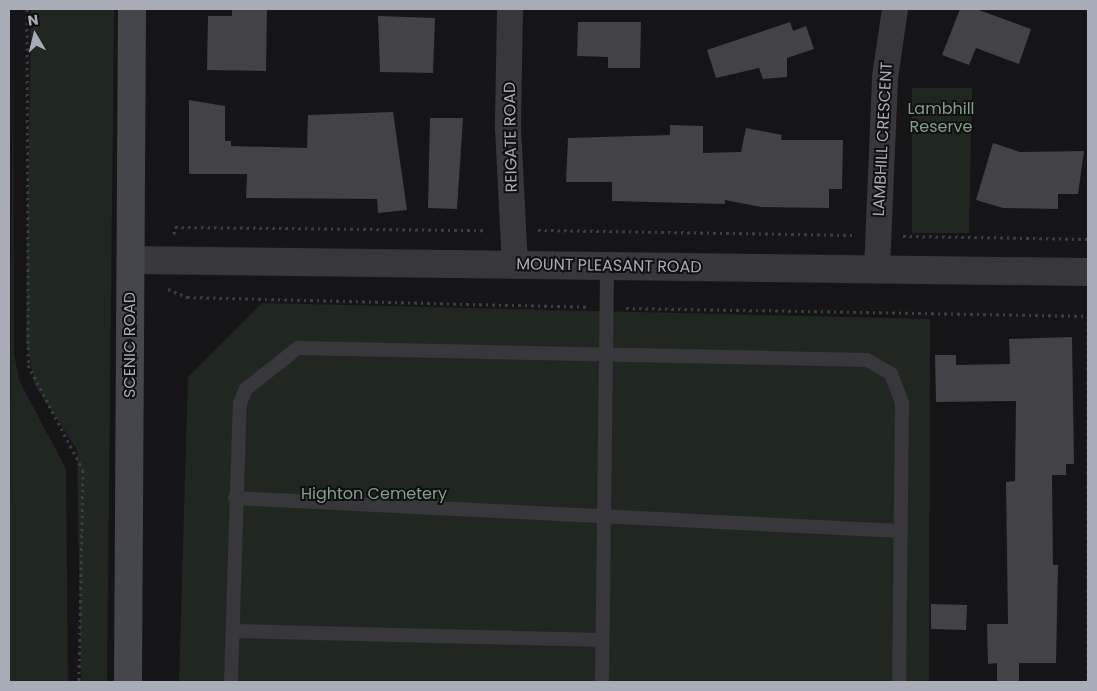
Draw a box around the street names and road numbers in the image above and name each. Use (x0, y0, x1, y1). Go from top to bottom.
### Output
street label: LAMBHILL CRESCENT (869, 61, 897, 217)
street label: REIGATE ROAD (500, 82, 522, 192)
street label: MOUNT PLEASANT ROAD (516, 255, 702, 277)
street label: SCENIC ROAD (120, 292, 140, 398)

